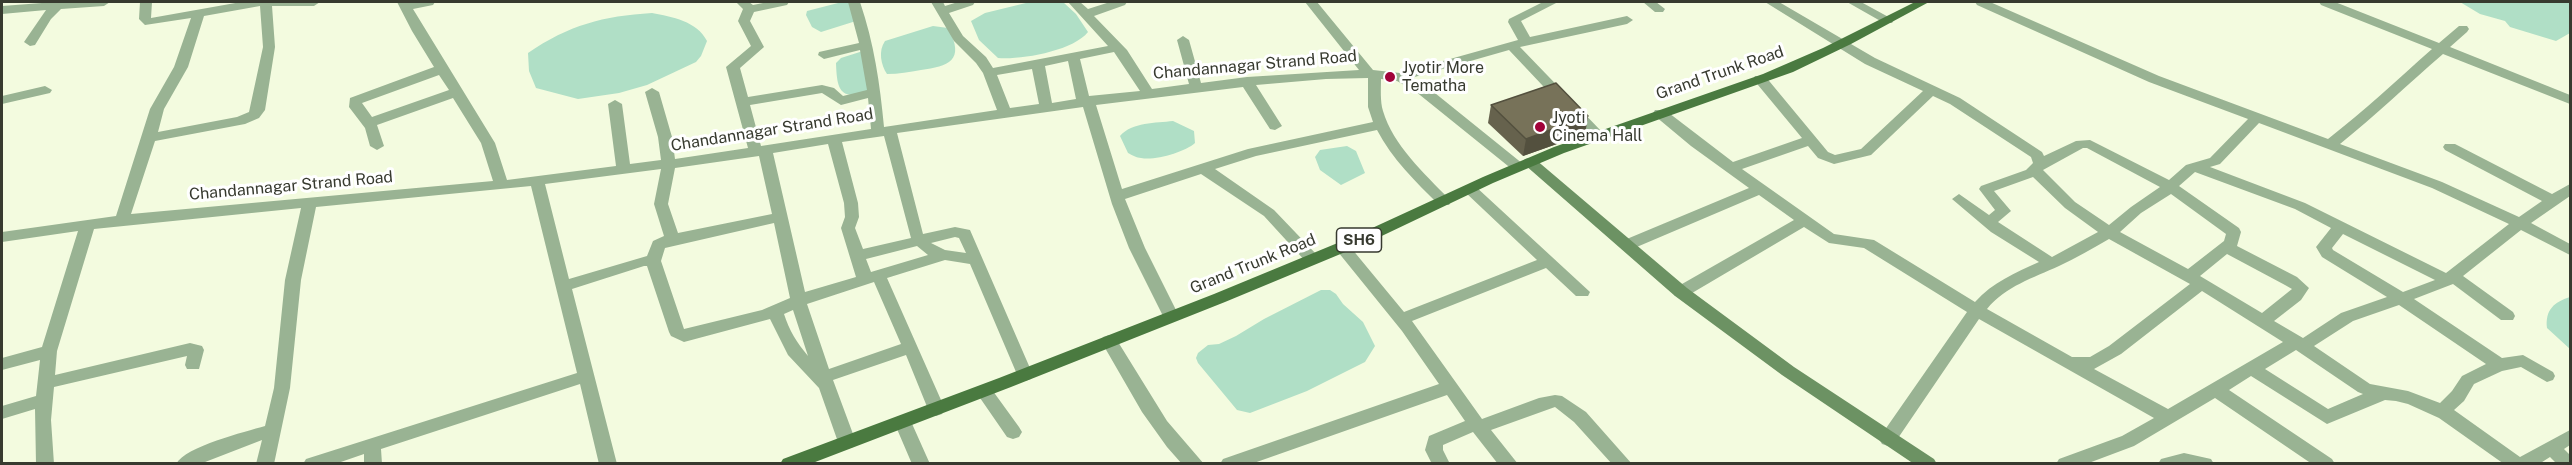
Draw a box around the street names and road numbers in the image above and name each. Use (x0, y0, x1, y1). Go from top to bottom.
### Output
street label: Grand Trunk Road (1654, 42, 1786, 104)
street label: Chandannagar Strand Road (1152, 47, 1358, 83)
street label: Chandannagar Strand Road (669, 105, 875, 155)
street label: Chandannagar Strand Road (188, 168, 394, 204)
road number: SH6 (1336, 228, 1382, 252)
street label: Grand Trunk Road (1187, 230, 1319, 298)

